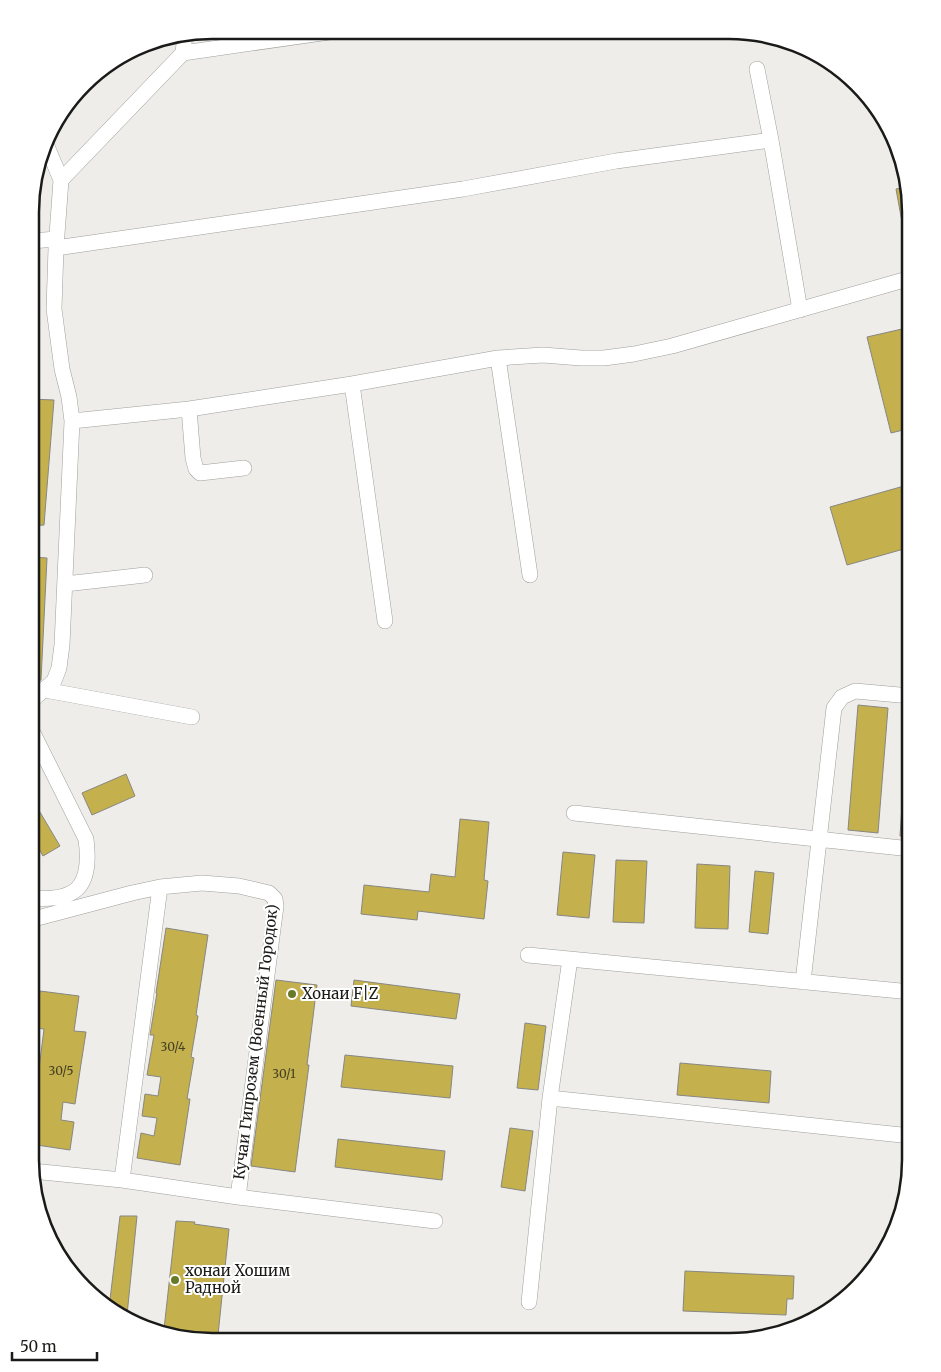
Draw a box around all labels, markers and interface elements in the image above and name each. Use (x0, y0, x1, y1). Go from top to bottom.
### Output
street label: Кучаи Гипрозем (Военный Городок) (229, 903, 282, 1181)
place label: Хонаи F|Z (302, 984, 379, 1003)
marker: Хонаи F|Z (286, 988, 298, 1000)
house number: 30/4 (161, 1039, 186, 1054)
house number: 30/5 (48, 1063, 74, 1078)
house number: 30/1 (272, 1066, 296, 1081)
place label: хонаи Хошим Радной (185, 1261, 290, 1297)
marker: хонаи Хошим Радной (169, 1274, 181, 1286)
scale bar (12, 1330, 98, 1362)
text: 50 m (20, 1337, 57, 1356)

